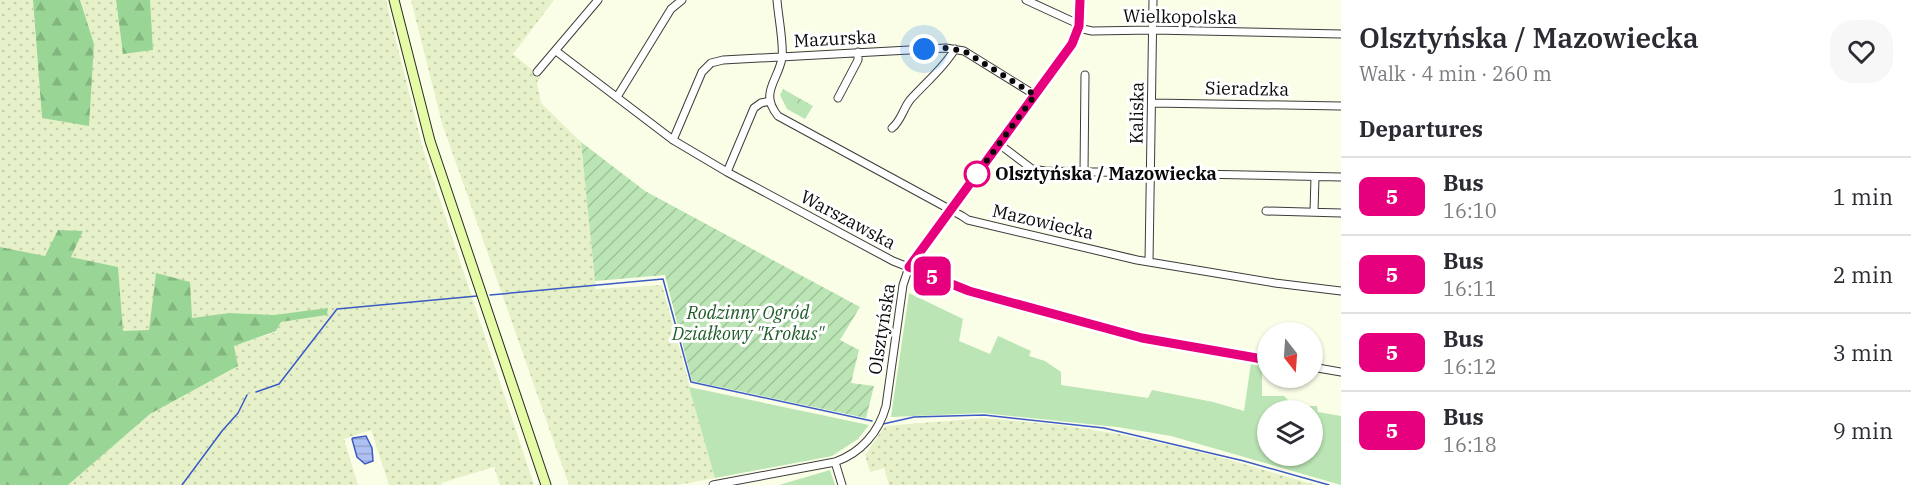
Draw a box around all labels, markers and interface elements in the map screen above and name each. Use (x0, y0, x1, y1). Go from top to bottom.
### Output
street label: Wielkopolska (1123, 4, 1237, 29)
text: Olsztyńska / Mazowiecka (1359, 19, 1699, 56)
button: heart (1830, 20, 1893, 83)
street label: Mazurska (793, 25, 877, 52)
your location (909, 34, 939, 64)
text: Walk · 4 min · 260 m (1359, 60, 1552, 87)
street label: Sieradzka (1205, 76, 1289, 101)
street label: Kaliska (1124, 81, 1149, 144)
text: Departures (1359, 114, 1483, 143)
marker: Olsztyńska / Mazowiecka (964, 161, 990, 187)
place label: Olsztyńska / Mazowiecka (995, 162, 1217, 185)
text: Bus (1443, 168, 1484, 197)
text: 5 (1386, 182, 1398, 210)
text: 1 min (1833, 182, 1893, 211)
street label: Warszawska (797, 185, 900, 254)
text: 16:10 (1443, 197, 1497, 224)
street label: Mazowiecka (990, 199, 1096, 244)
text: Bus (1443, 246, 1484, 275)
line badge: 5 (912, 256, 952, 296)
text: 5 (1386, 260, 1398, 288)
text: 2 min (1833, 260, 1893, 289)
text: 5 (926, 262, 938, 290)
text: 16:11 (1443, 275, 1497, 302)
street label: Olsztyńska (863, 281, 900, 376)
park label: Rodzinny Ogród Działkowy "Krokus" (671, 301, 825, 345)
north arrow (1257, 322, 1323, 388)
map controls (1257, 322, 1323, 466)
text: Bus (1443, 324, 1484, 353)
text: 5 (1386, 338, 1398, 366)
text: 3 min (1833, 338, 1893, 367)
text: 16:12 (1443, 353, 1497, 380)
button: layers (1257, 400, 1323, 466)
text: Bus (1443, 402, 1484, 431)
text: 5 (1386, 416, 1398, 444)
text: 9 min (1833, 416, 1893, 445)
text: 16:18 (1443, 431, 1497, 458)

